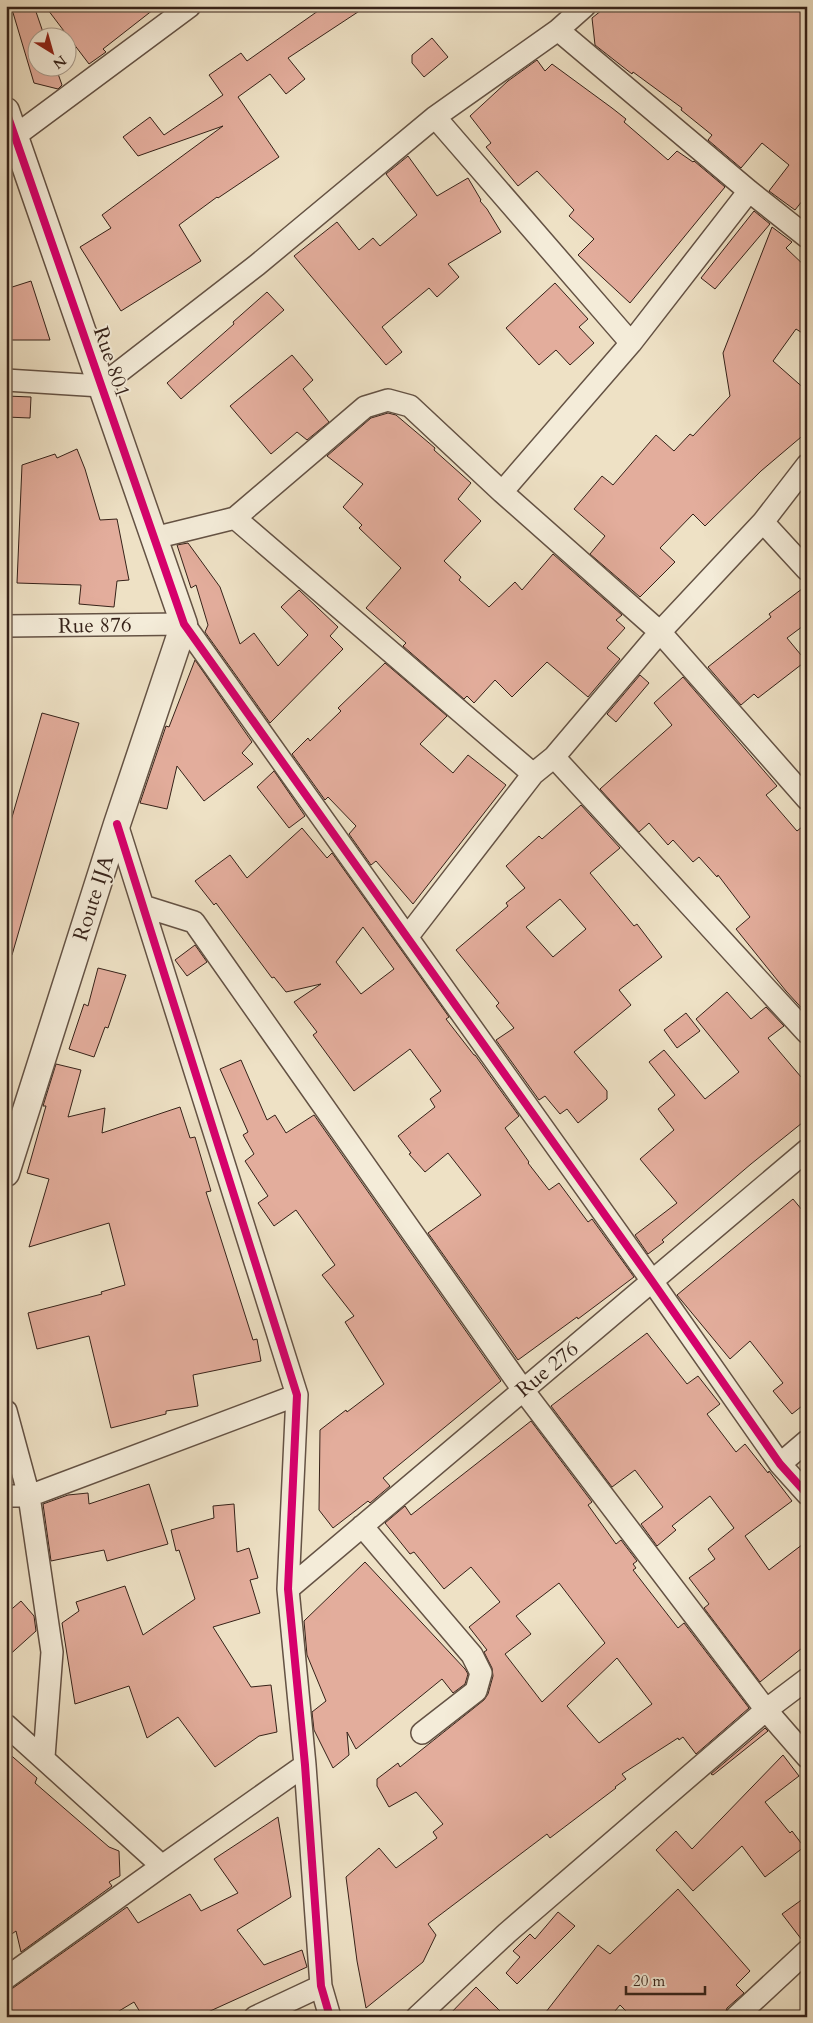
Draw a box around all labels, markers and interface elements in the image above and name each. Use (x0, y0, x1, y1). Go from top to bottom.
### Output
north arrow (28, 28, 78, 78)
text: N (49, 51, 70, 73)
street label: Rue 801 (86, 323, 137, 402)
street label: Rue 876 (58, 610, 132, 641)
street label: Route IJA (66, 852, 121, 945)
street label: Rue 276 (510, 1335, 585, 1404)
scale bar (626, 1963, 704, 1995)
text: 20 m (633, 1971, 665, 1991)

